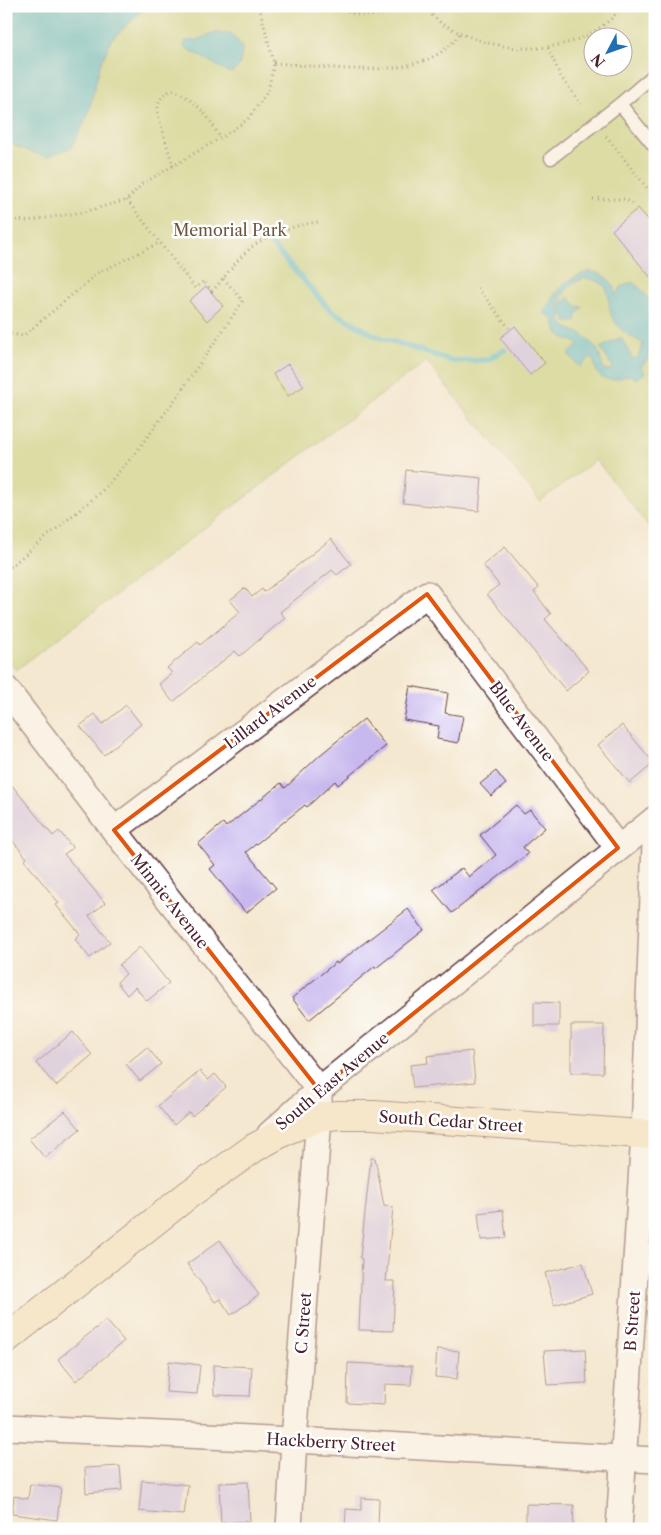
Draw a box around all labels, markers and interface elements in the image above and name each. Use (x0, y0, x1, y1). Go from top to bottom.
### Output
north arrow (584, 28, 634, 78)
text: N (587, 50, 609, 71)
park label: Memorial Park (173, 220, 287, 240)
street label: Lillard Avenue (220, 671, 320, 753)
street label: Blue Avenue (485, 677, 559, 765)
street label: Minnie Avenue (127, 849, 213, 953)
street label: South East Avenue (271, 1028, 393, 1134)
street label: South Cedar Street (378, 1106, 524, 1136)
street label: B Street (620, 1290, 644, 1352)
street label: C Street (291, 1291, 315, 1355)
street label: Hackberry Street (266, 1429, 397, 1455)

